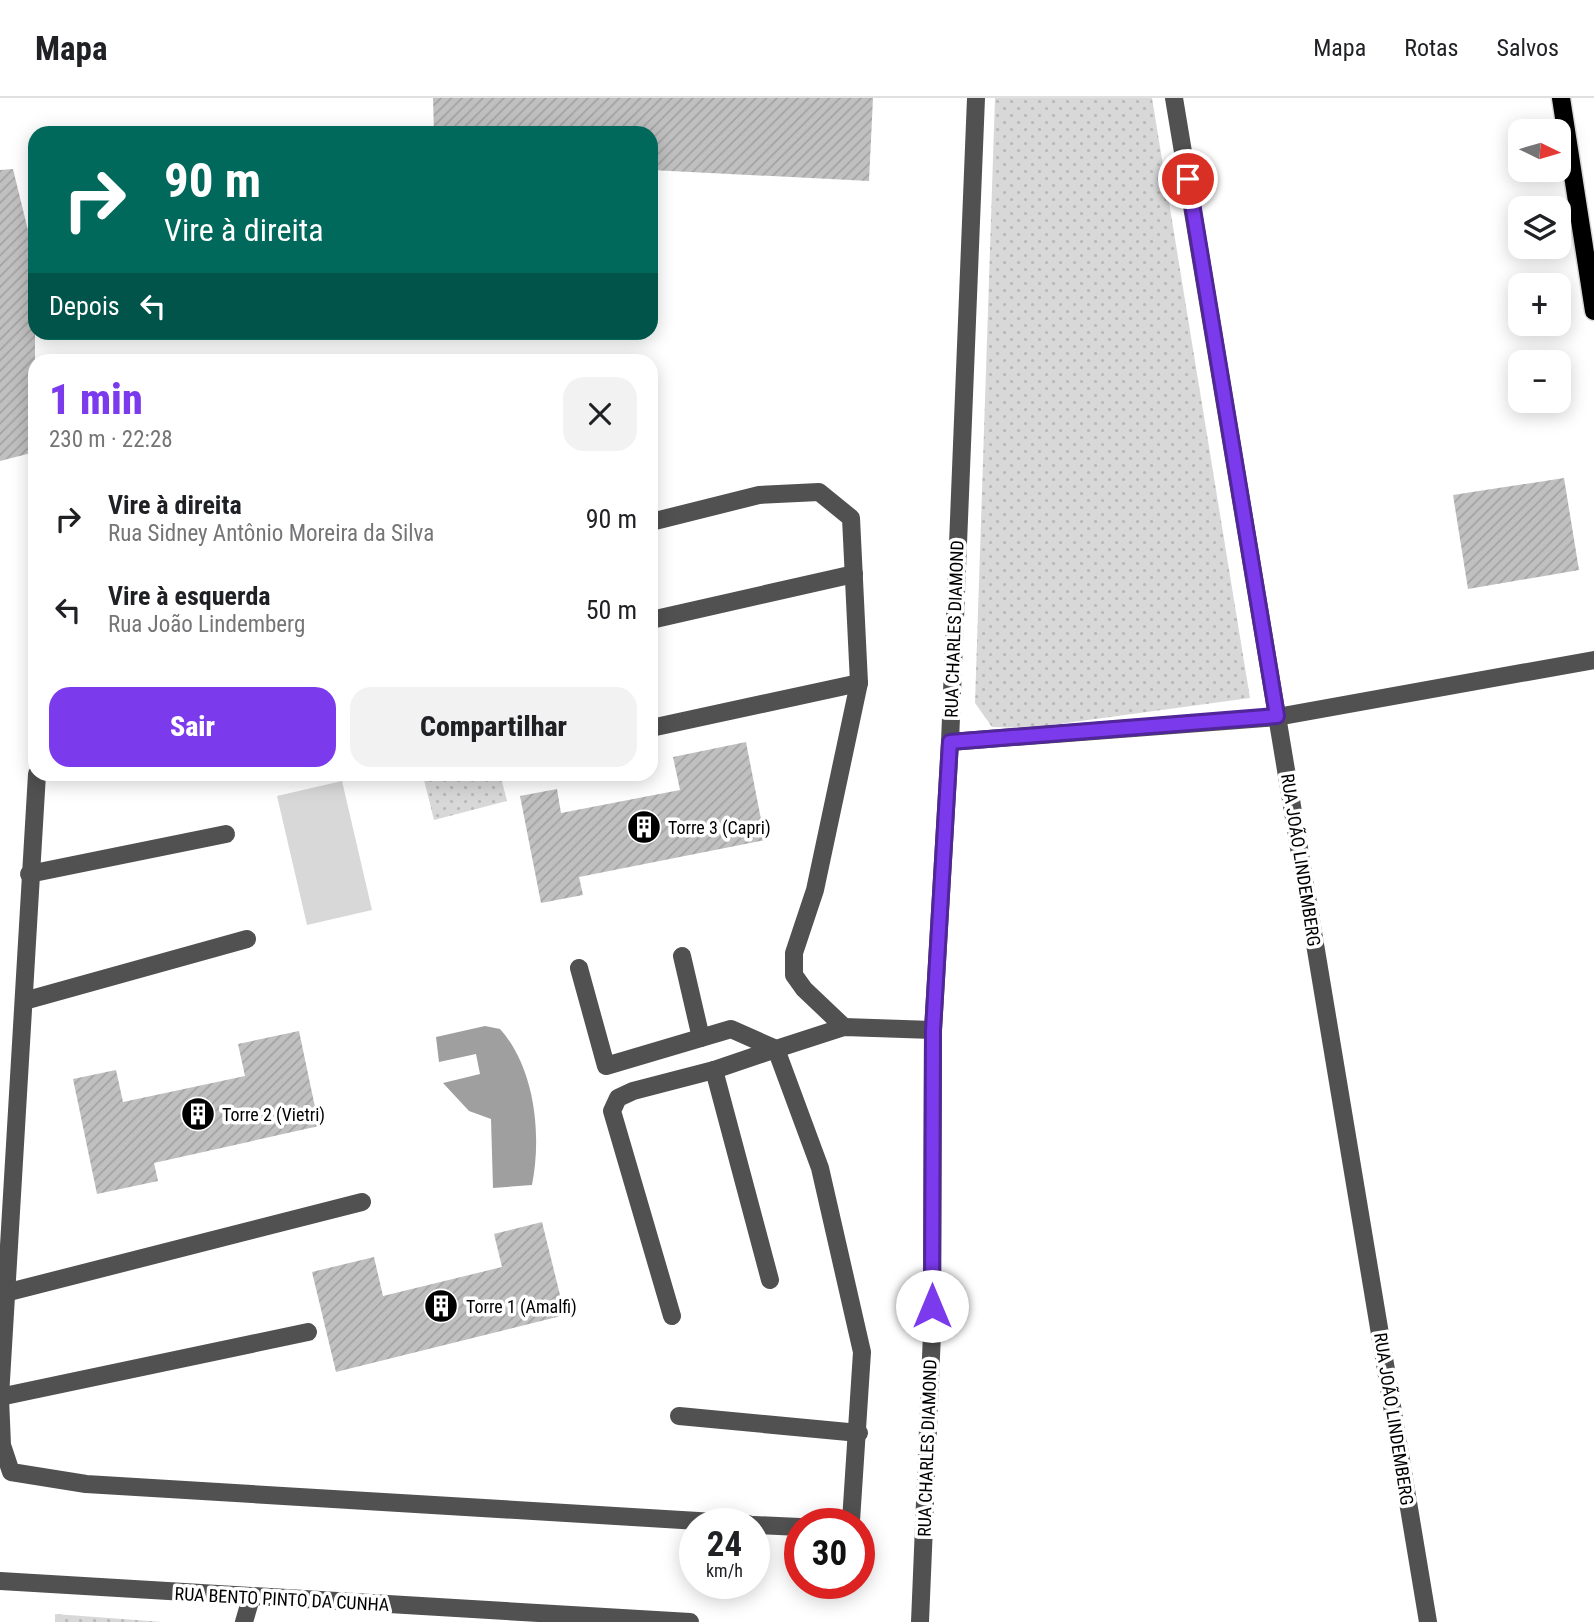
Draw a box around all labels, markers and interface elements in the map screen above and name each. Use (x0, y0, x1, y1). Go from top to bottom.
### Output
text: Mapa (35, 29, 107, 68)
text: Mapa (1313, 34, 1366, 62)
text: Rotas (1404, 34, 1458, 62)
text: Salvos (1496, 34, 1559, 62)
north arrow (1508, 119, 1572, 182)
map controls (1508, 119, 1571, 413)
pin (1158, 149, 1218, 209)
text: 90 m (164, 152, 261, 209)
icon: right (49, 154, 140, 245)
icon: arrive (1169, 160, 1207, 198)
button: layers (1508, 196, 1571, 259)
text: Vire à direita (164, 211, 324, 249)
button: + (1508, 273, 1571, 336)
icon: left (134, 287, 172, 325)
text: Depois (49, 291, 120, 321)
button: − (1508, 350, 1571, 413)
text: 1 min (49, 375, 143, 424)
button: close (563, 377, 637, 451)
text: 230 m · 22:28 (49, 426, 173, 453)
text: Vire à direita (108, 490, 242, 520)
icon: right (49, 500, 87, 538)
text: 90 m (586, 504, 637, 534)
text: Rua Sidney Antônio Moreira da Silva (108, 520, 434, 547)
street label: RUA CHARLES DIAMOND (940, 540, 968, 718)
text: Vire à esquerda (108, 581, 271, 611)
icon: left (49, 591, 87, 629)
text: 50 m (586, 595, 637, 625)
text: Rua João Lindemberg (108, 611, 305, 638)
button: Sair (49, 687, 336, 767)
button: Compartilhar (350, 687, 637, 767)
street label: RUA JOÃO LINDEMBERG (1277, 772, 1325, 948)
building icon: Torre 3 (Capri) (625, 808, 663, 846)
place label: Torre 3 (Capri) (668, 817, 771, 839)
building icon: Torre 2 (Vietri) (179, 1095, 217, 1133)
place label: Torre 2 (Vietri) (222, 1104, 325, 1126)
position arrow (895, 1269, 969, 1343)
building icon: Torre 1 (Amalfi) (422, 1287, 460, 1325)
place label: Torre 1 (Amalfi) (466, 1296, 577, 1318)
street label: RUA JOÃO LINDEMBERG (1370, 1331, 1418, 1507)
street label: RUA CHARLES DIAMOND (913, 1359, 941, 1537)
speed limit sign: 30 (784, 1508, 875, 1599)
text: 24 (707, 1524, 742, 1565)
text: km/h (706, 1560, 743, 1581)
street label: RUA BENTO PINTO DA CUNHA (174, 1583, 390, 1615)

